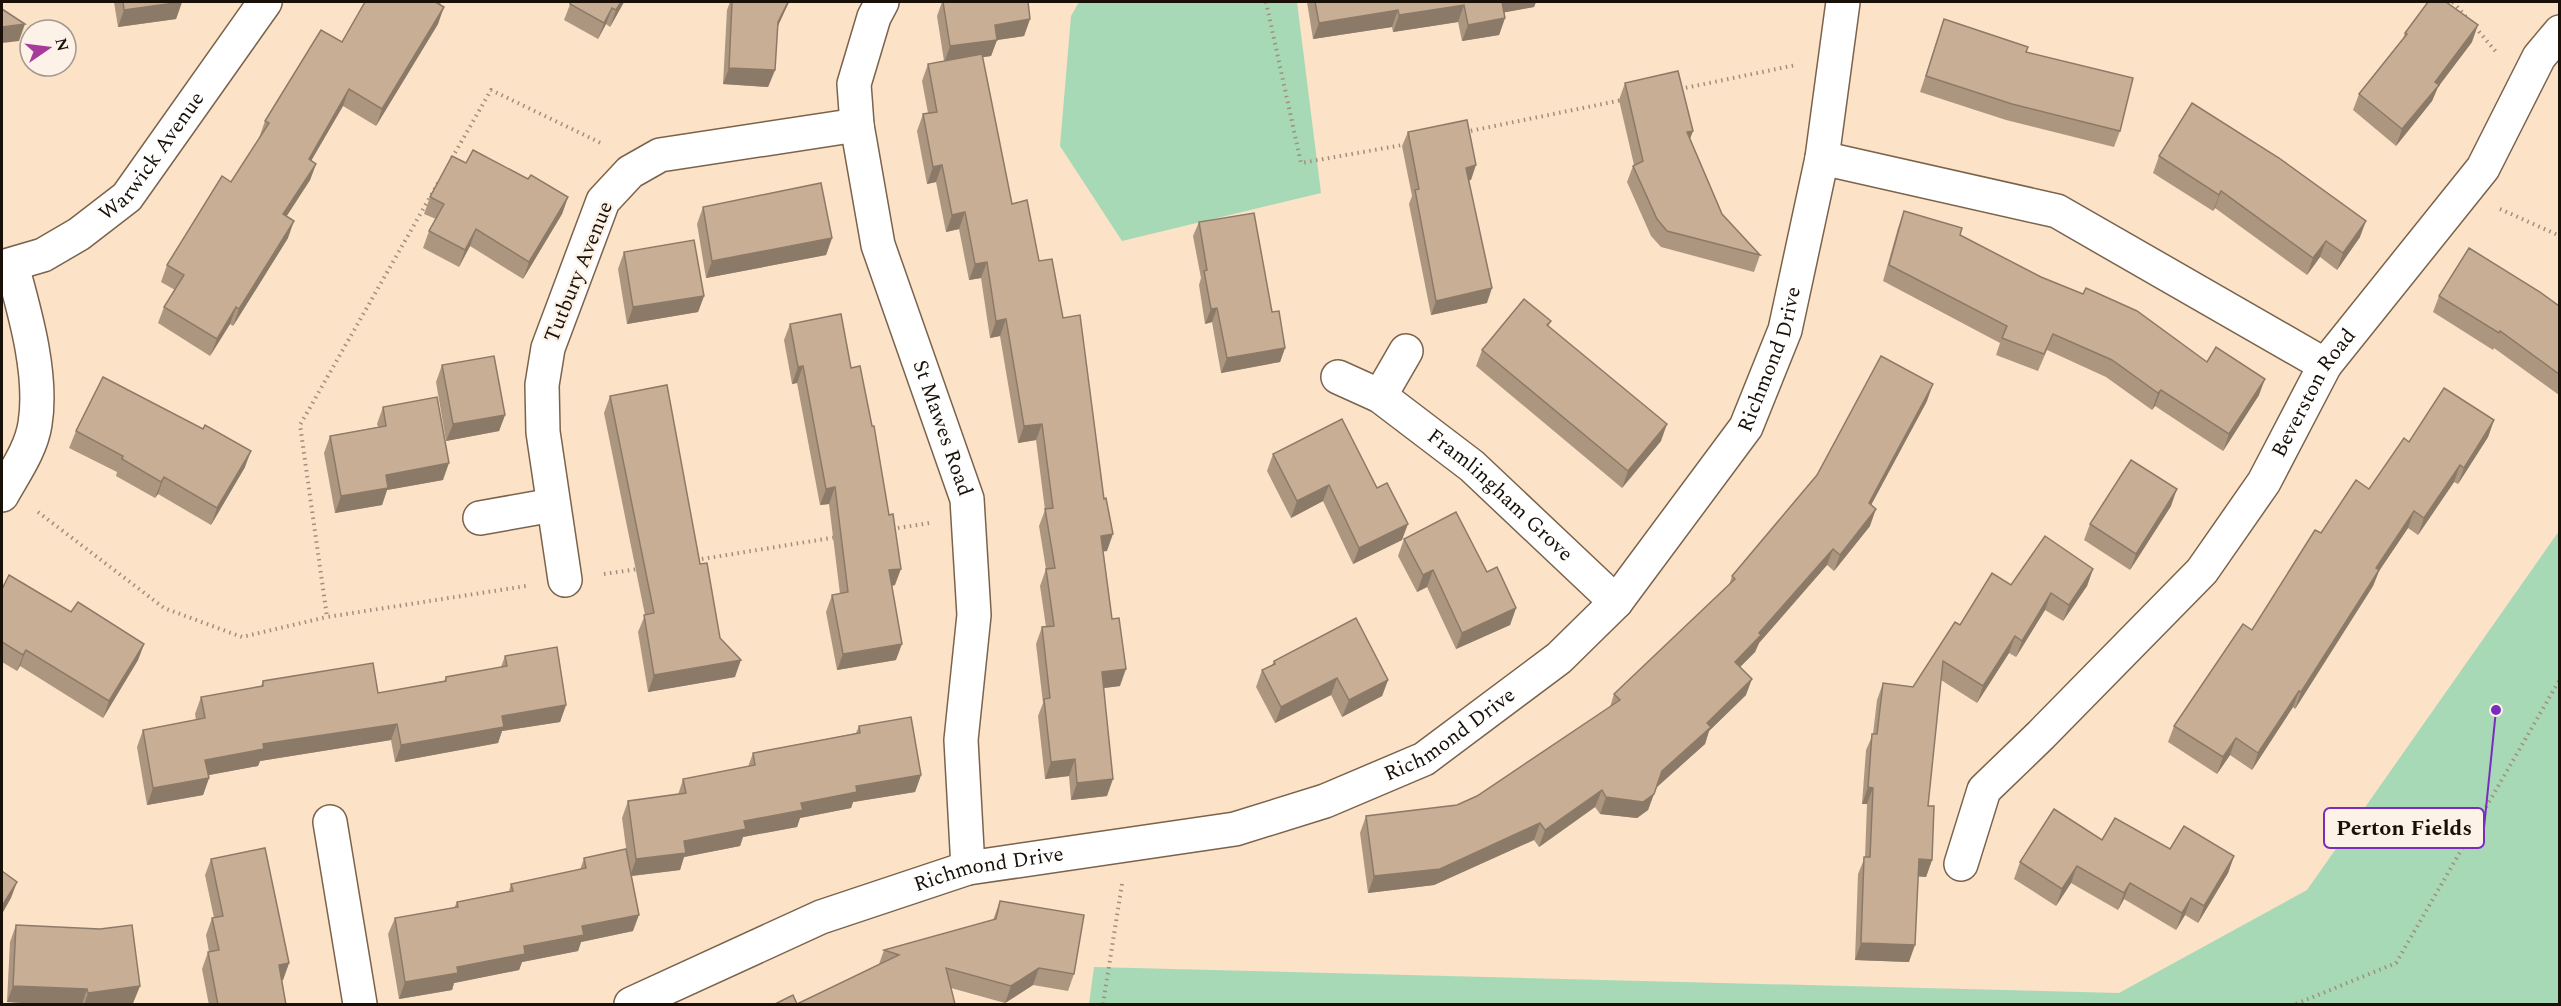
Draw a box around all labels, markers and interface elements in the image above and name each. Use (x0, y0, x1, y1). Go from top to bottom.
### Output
north arrow (18, 18, 78, 78)
text: N (48, 35, 75, 54)
street label: Warwick Avenue (92, 85, 213, 229)
street label: Tutbury Avenue (536, 197, 622, 347)
street label: Richmond Drive (1729, 284, 1810, 437)
street label: Beverston Road (2263, 322, 2364, 463)
street label: St Mawes Road (904, 356, 981, 501)
street label: Framlingham Grove (1420, 421, 1580, 570)
street label: Richmond Drive (1379, 680, 1522, 790)
callout: Perton Fields (2324, 808, 2484, 848)
text: Perton Fields (2336, 812, 2472, 845)
street label: Richmond Drive (909, 838, 1066, 901)

